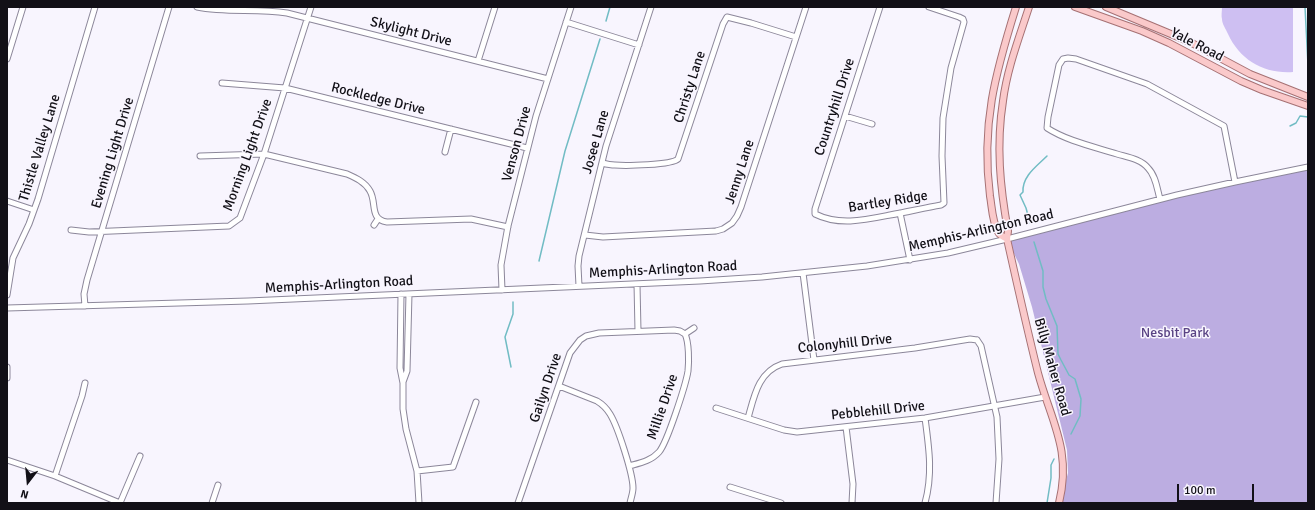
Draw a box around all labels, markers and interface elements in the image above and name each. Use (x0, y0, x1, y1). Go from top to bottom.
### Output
street label: Skylight Drive (368, 14, 454, 50)
street label: Yale Road (1168, 24, 1226, 66)
street label: Christy Lane (670, 49, 710, 125)
street label: Countryhill Drive (811, 56, 859, 158)
street label: Rockledge Drive (329, 79, 427, 119)
street label: Thistle Valley Lane (16, 92, 64, 204)
street label: Evening Light Drive (88, 95, 138, 211)
street label: Morning Light Drive (220, 96, 276, 214)
street label: Venson Drive (499, 104, 535, 184)
street label: Josee Lane (579, 108, 613, 176)
street label: Jenny Lane (722, 138, 758, 206)
street label: Bartley Ridge (847, 187, 929, 217)
street label: Memphis-Arlington Road (907, 206, 1055, 256)
street label: Memphis-Arlington Road (588, 258, 738, 282)
street label: Memphis-Arlington Road (264, 273, 414, 297)
street label: Billy Maher Road (1030, 316, 1074, 418)
park label: Nesbit Park (1141, 325, 1209, 341)
street label: Colonyhill Drive (797, 331, 893, 357)
street label: Gailyn Drive (526, 351, 566, 425)
street label: Millie Drive (644, 372, 682, 442)
street label: Pebblehill Drive (830, 398, 926, 424)
north arrow (8, 462, 48, 502)
scale bar (1179, 476, 1256, 502)
text: 100 m (1184, 483, 1216, 498)
text: N (19, 487, 30, 501)

